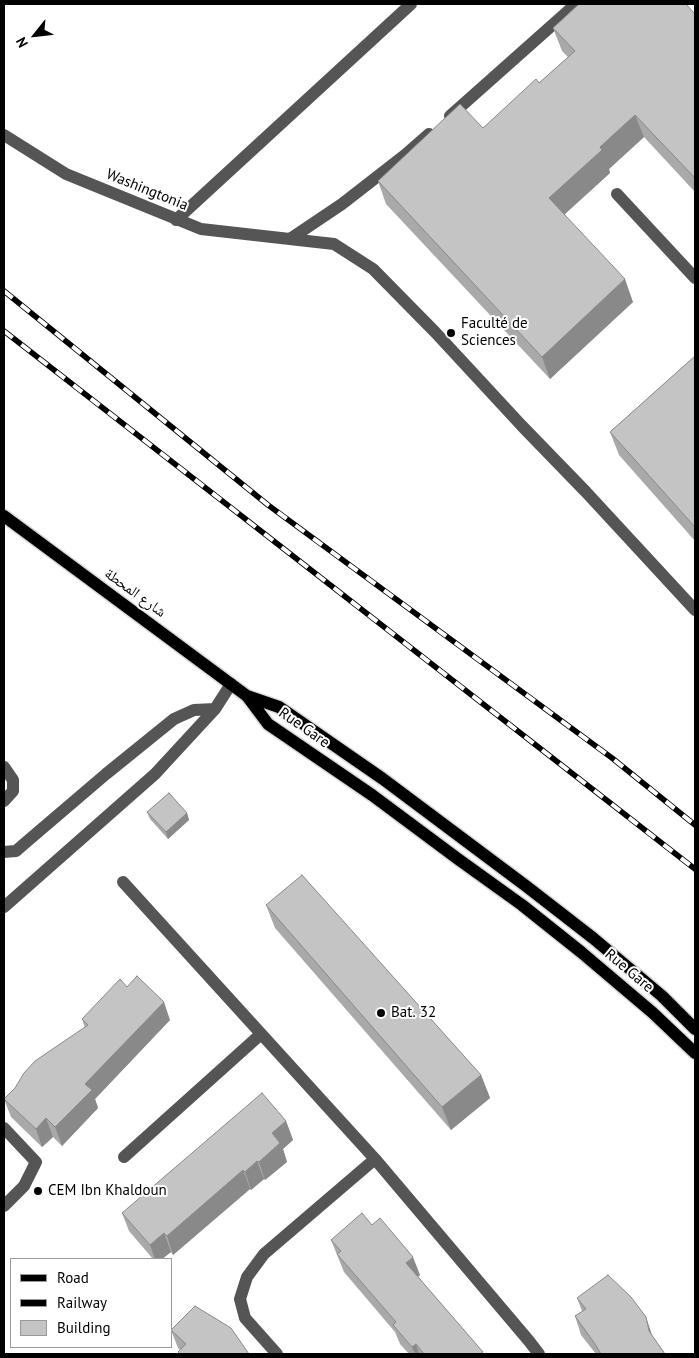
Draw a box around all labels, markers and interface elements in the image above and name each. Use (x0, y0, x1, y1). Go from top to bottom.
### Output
north arrow (10, 10, 60, 60)
text: N (12, 34, 32, 51)
street label: Washingtonia (103, 165, 191, 215)
place label: Faculté de Sciences (461, 315, 528, 350)
marker: Faculté de Sciences (445, 327, 457, 339)
street label: شارع المحطة (101, 565, 169, 621)
street label: Rue Gare (275, 704, 333, 752)
street label: Rue Gare (601, 946, 657, 996)
place label: Bat. 32 (391, 1004, 436, 1022)
marker: Bat. 32 (375, 1007, 387, 1019)
place label: CEM Ibn Khaldoun (48, 1182, 167, 1200)
marker: CEM Ibn Khaldoun (32, 1185, 44, 1197)
legend (10, 1258, 172, 1348)
text: Road (57, 1268, 89, 1287)
text: Railway (57, 1293, 107, 1312)
text: Building (57, 1318, 111, 1337)

